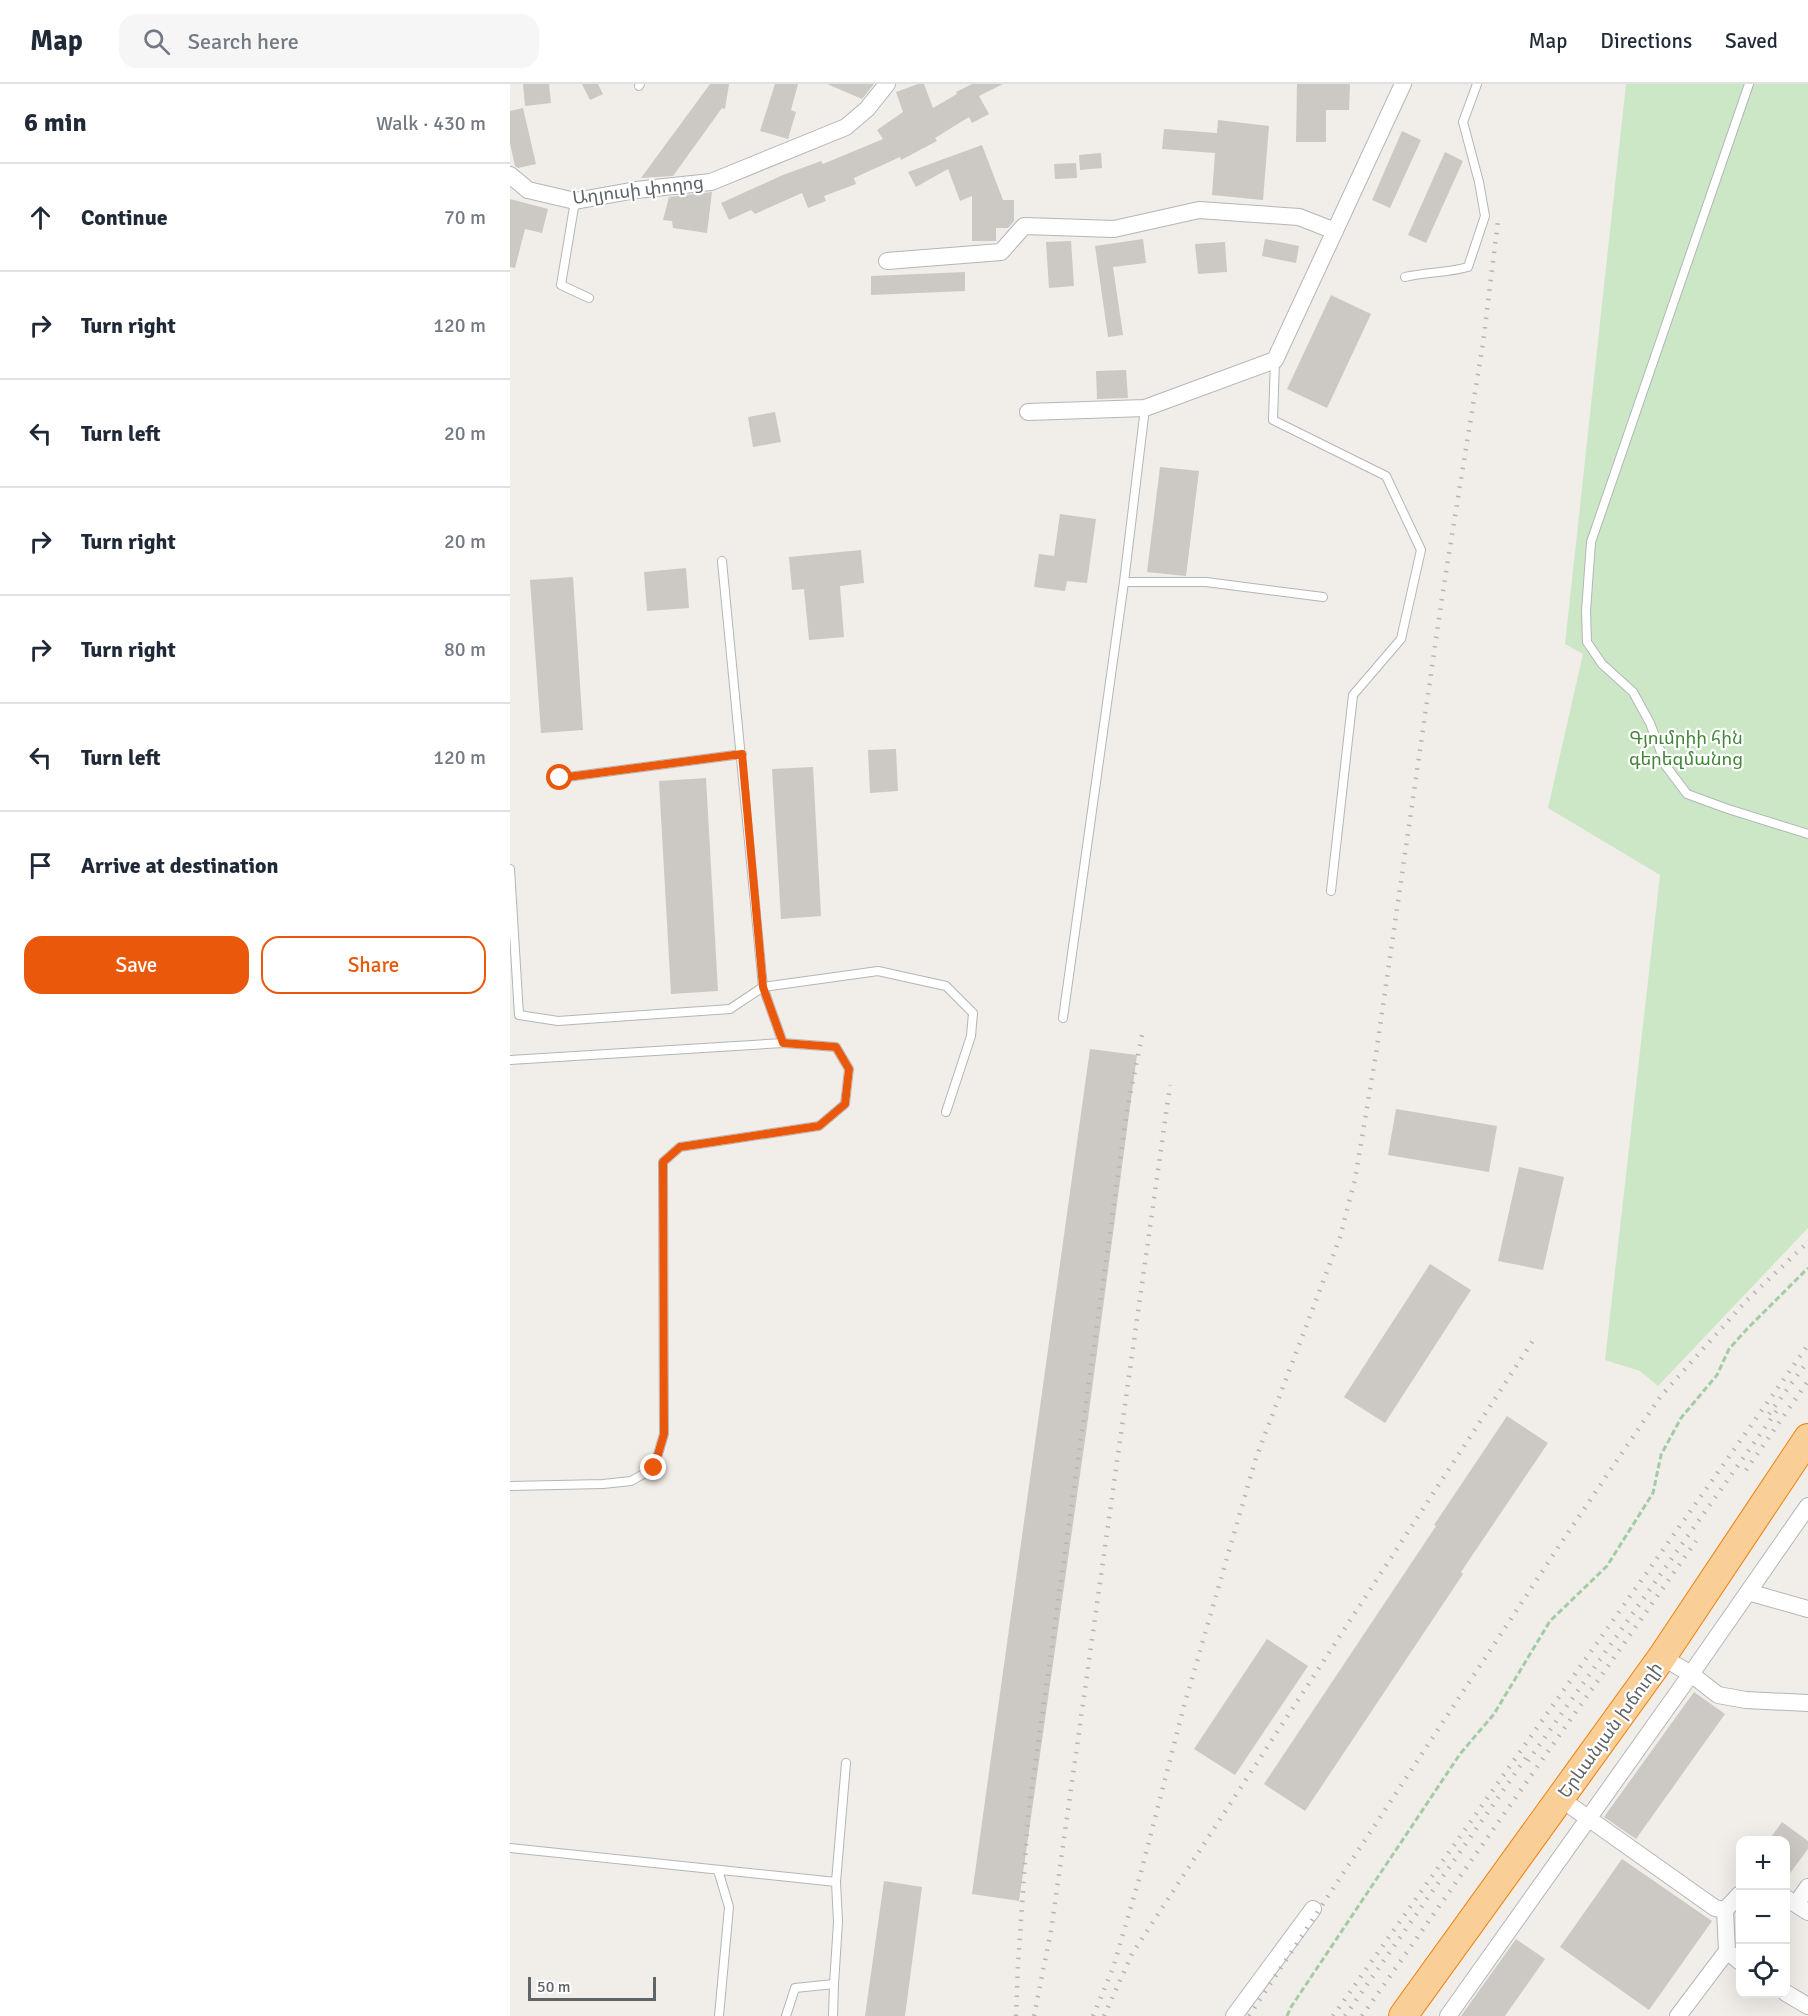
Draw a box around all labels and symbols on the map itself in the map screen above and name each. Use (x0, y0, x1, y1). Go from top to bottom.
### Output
street label: Աղյուսի փողոց (571, 171, 705, 209)
park label: Գյումրիի հին գերեզմանոց (1629, 727, 1743, 770)
route start (546, 764, 572, 790)
route end (640, 1454, 666, 1480)
street label: Երևանյան խճուղի (1553, 1658, 1667, 1802)
scale bar (528, 1974, 656, 2002)

